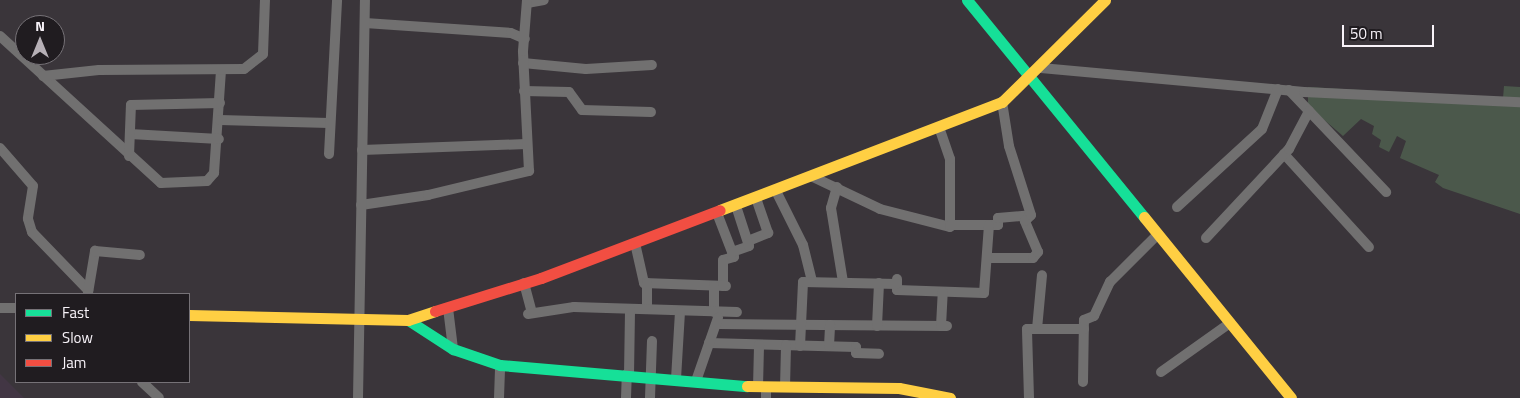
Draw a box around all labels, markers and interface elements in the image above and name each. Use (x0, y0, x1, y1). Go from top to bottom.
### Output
north arrow (15, 15, 65, 65)
text: N (35, 15, 45, 36)
scale bar (1345, 15, 1438, 47)
text: 50 m (1350, 22, 1383, 45)
legend (15, 293, 190, 383)
text: Fast (62, 301, 89, 324)
text: Slow (62, 326, 93, 349)
text: Jam (62, 351, 86, 374)

